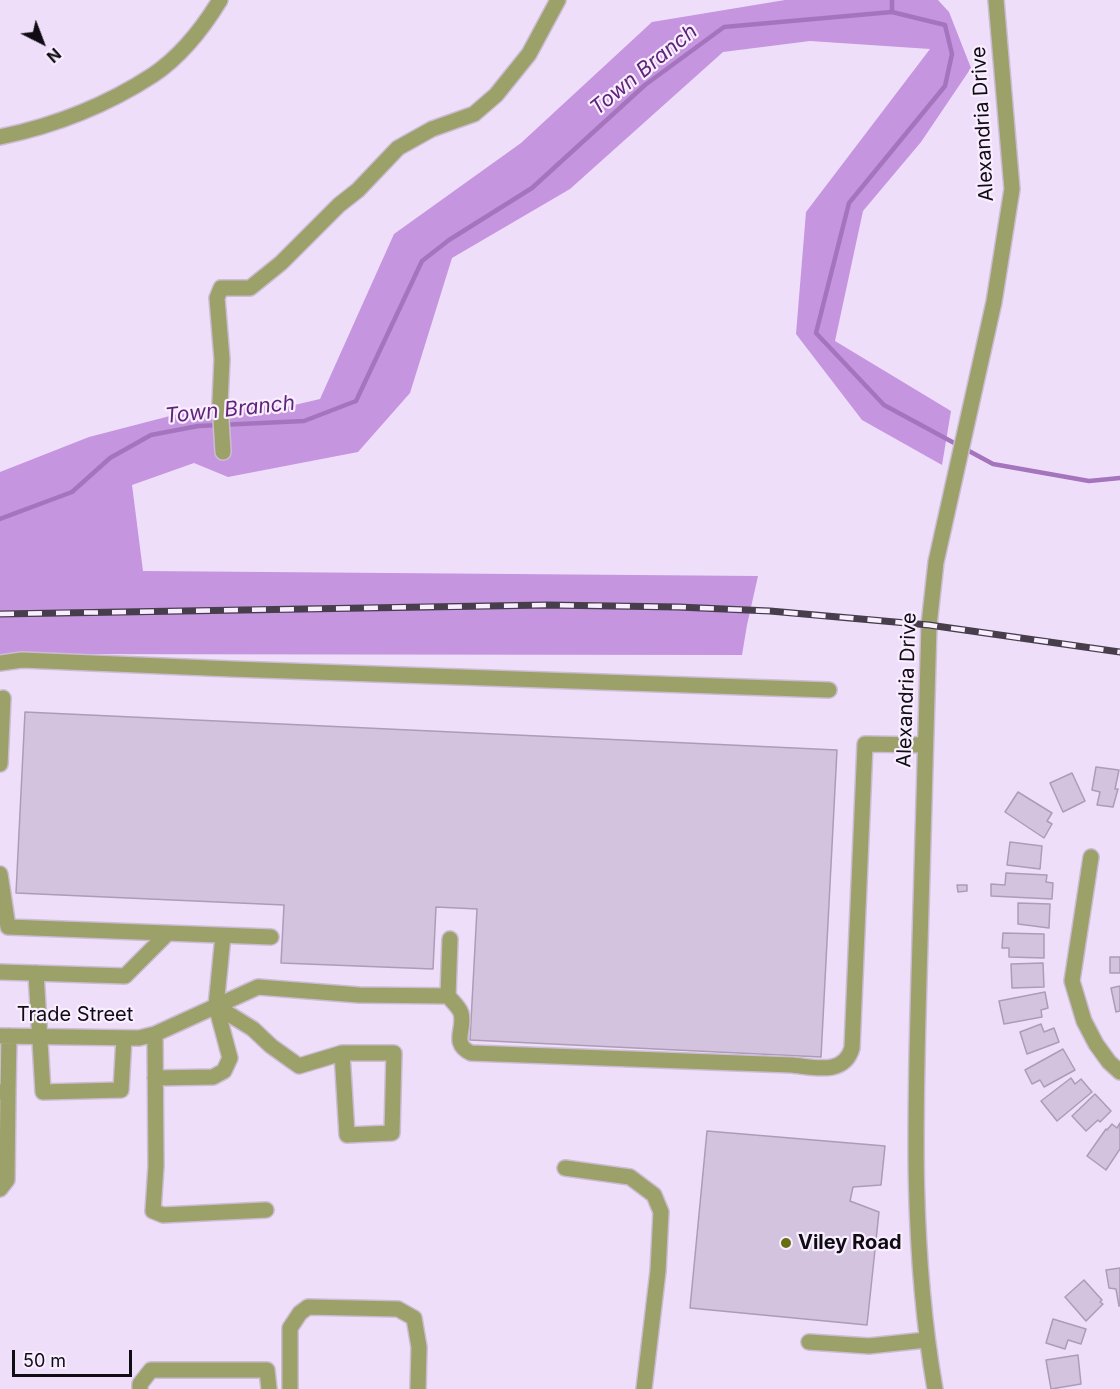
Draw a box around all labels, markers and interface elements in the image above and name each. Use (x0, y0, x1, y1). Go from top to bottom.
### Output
north arrow (12, 12, 72, 72)
water label: Town Branch (585, 19, 703, 121)
text: N (43, 44, 65, 67)
street label: Alexandria Drive (967, 46, 999, 202)
water label: Town Branch (164, 391, 296, 429)
street label: Alexandria Drive (892, 612, 922, 768)
street label: Trade Street (17, 1003, 133, 1027)
place label: Viley Road (798, 1231, 902, 1255)
marker: Viley Road (779, 1236, 793, 1250)
scale bar (15, 1338, 135, 1376)
text: 50 m (23, 1350, 66, 1371)

